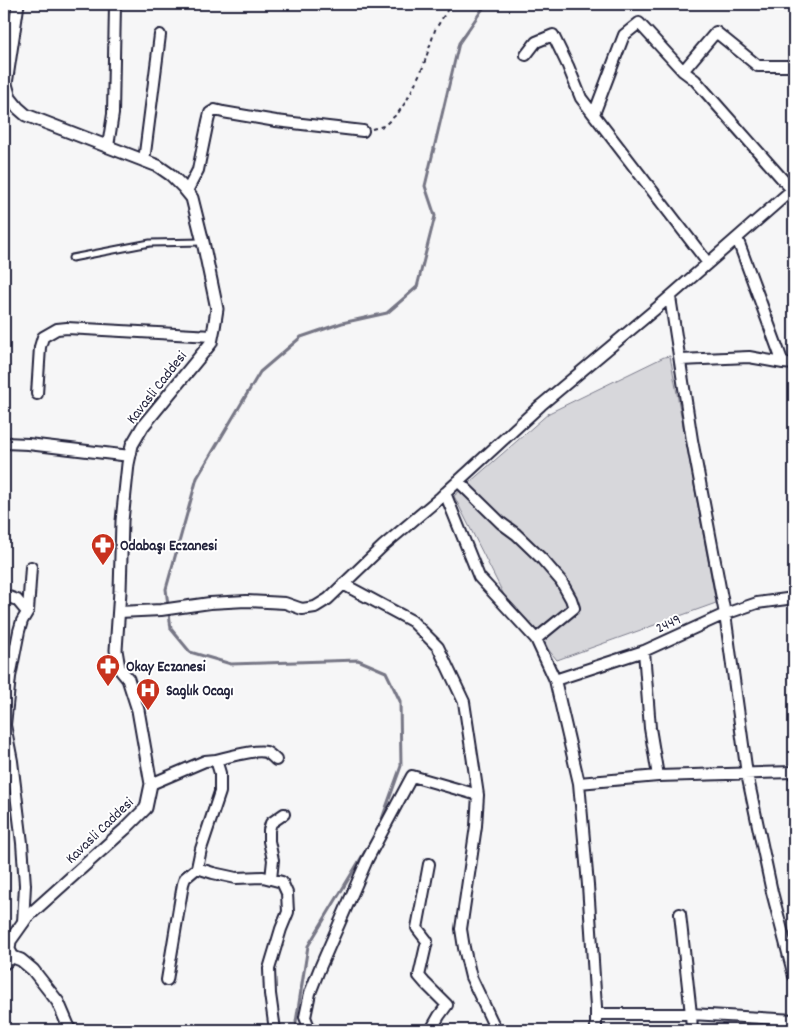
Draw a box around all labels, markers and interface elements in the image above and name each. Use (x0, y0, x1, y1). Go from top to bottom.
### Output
street label: Kavasli Caddesi (122, 347, 193, 429)
pharmacy icon: Odabaşı Eczanesi (90, 532, 116, 566)
place label: Odabaşı Eczanesi (120, 536, 217, 558)
street label: 2449 (652, 609, 685, 640)
pharmacy icon: Okay Eczanesi (95, 653, 121, 687)
place label: Okay Eczanesi (126, 657, 206, 679)
hospital icon: Saglık Ocagı (135, 677, 161, 711)
place label: Saglık Ocagı (166, 681, 233, 703)
street label: Kavasli Caddesi (61, 793, 140, 870)

